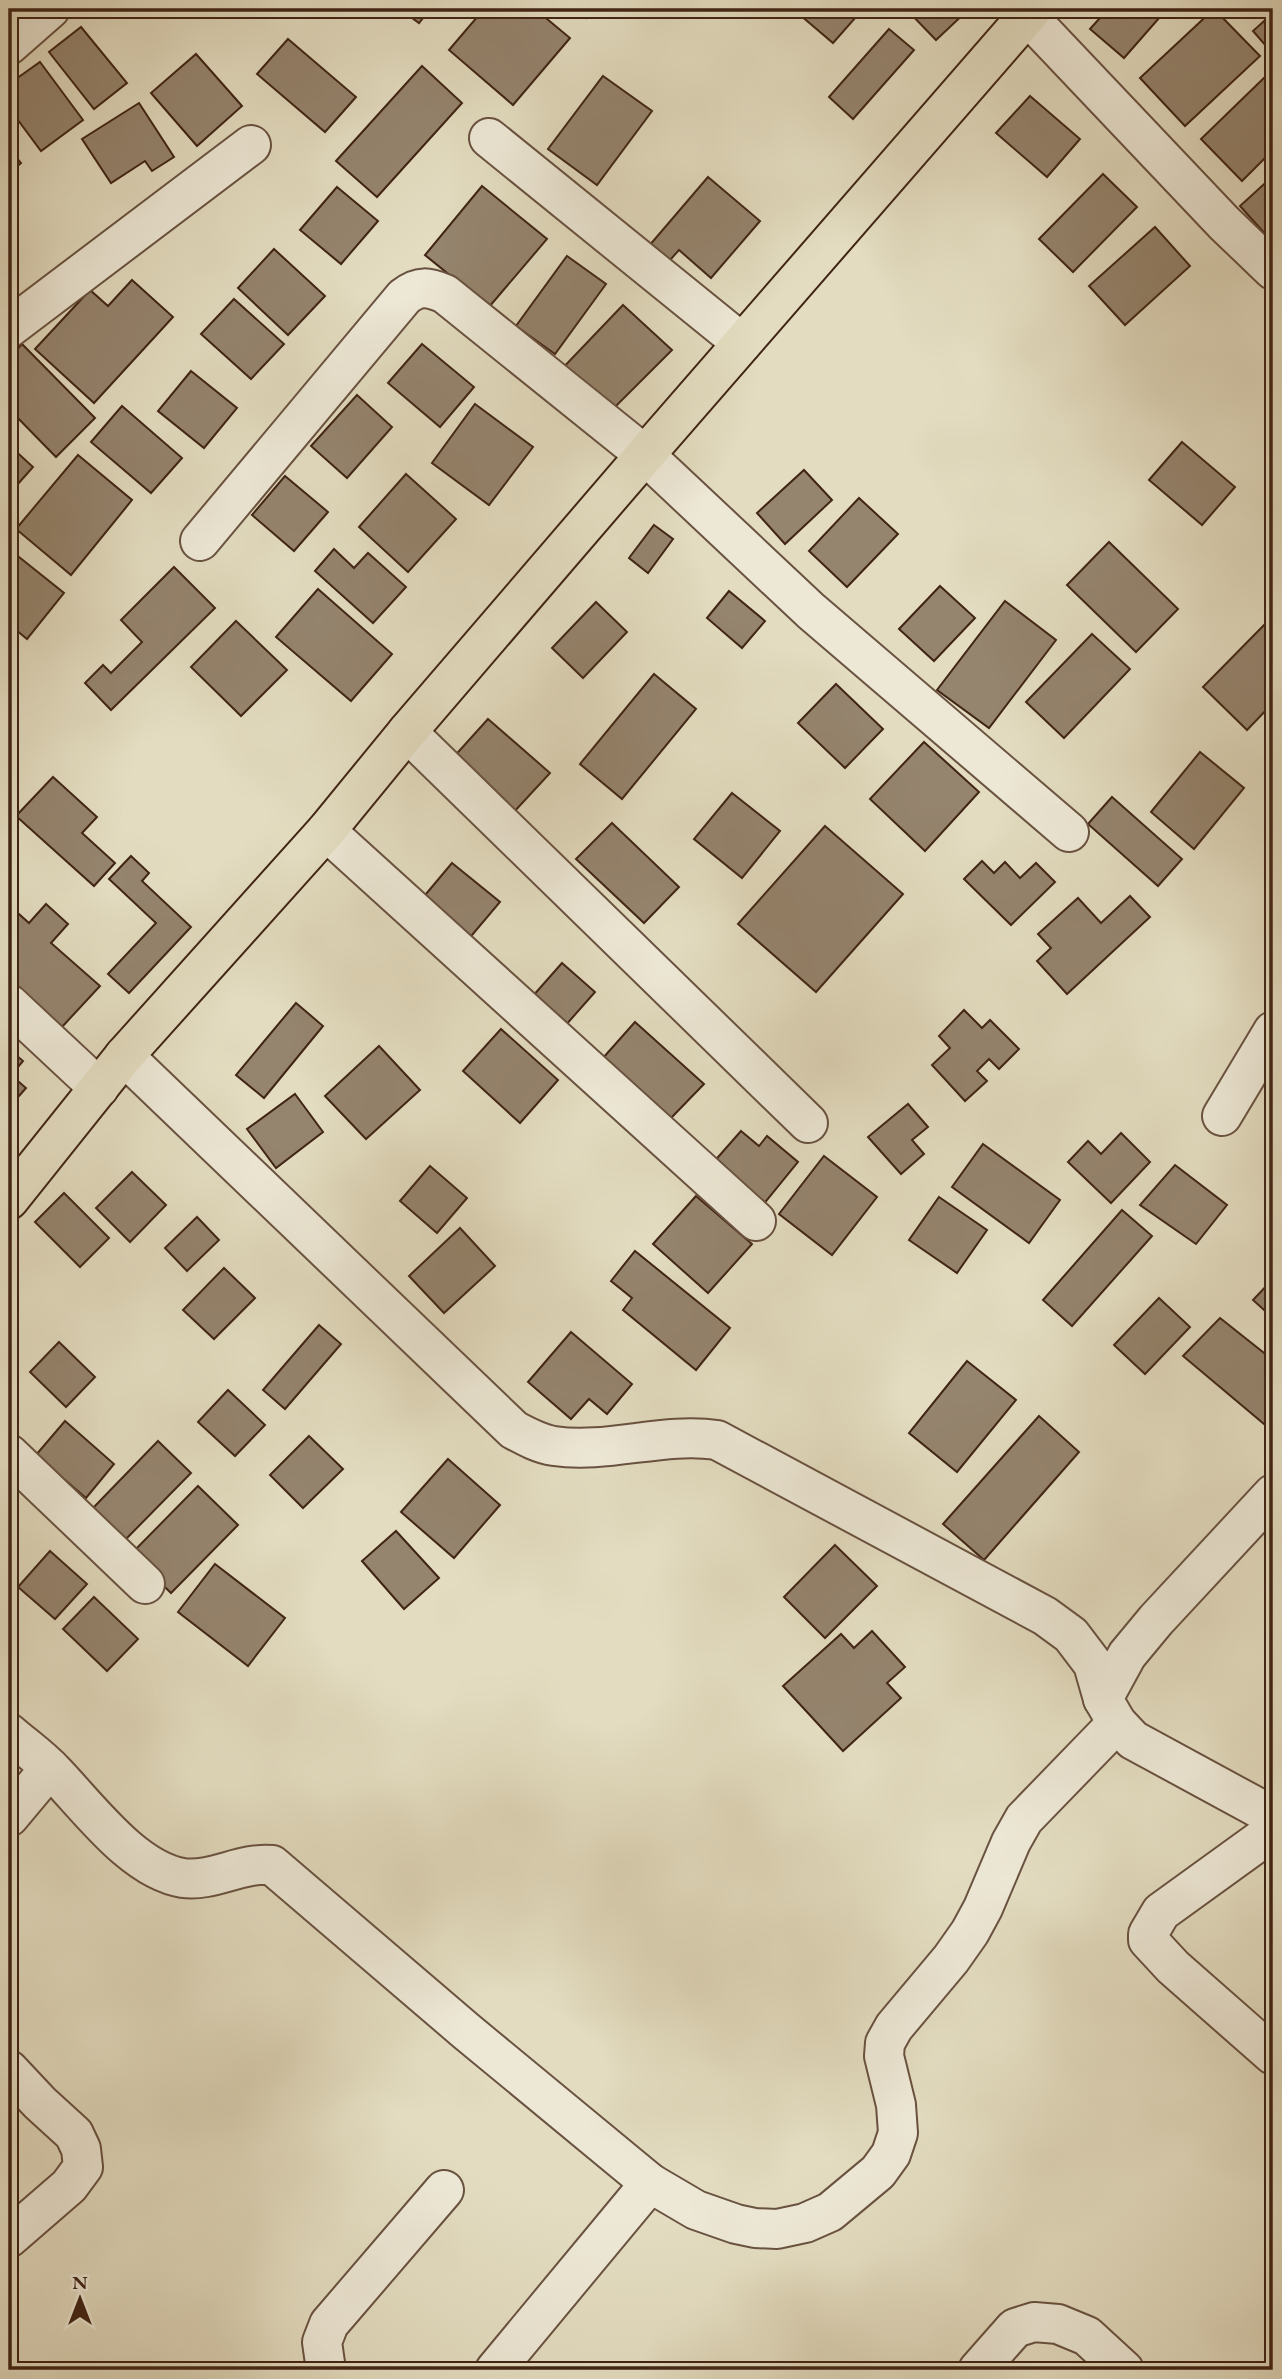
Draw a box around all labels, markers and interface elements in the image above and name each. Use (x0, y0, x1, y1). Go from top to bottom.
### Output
north arrow (46, 2264, 116, 2334)
text: N (72, 2270, 88, 2295)

